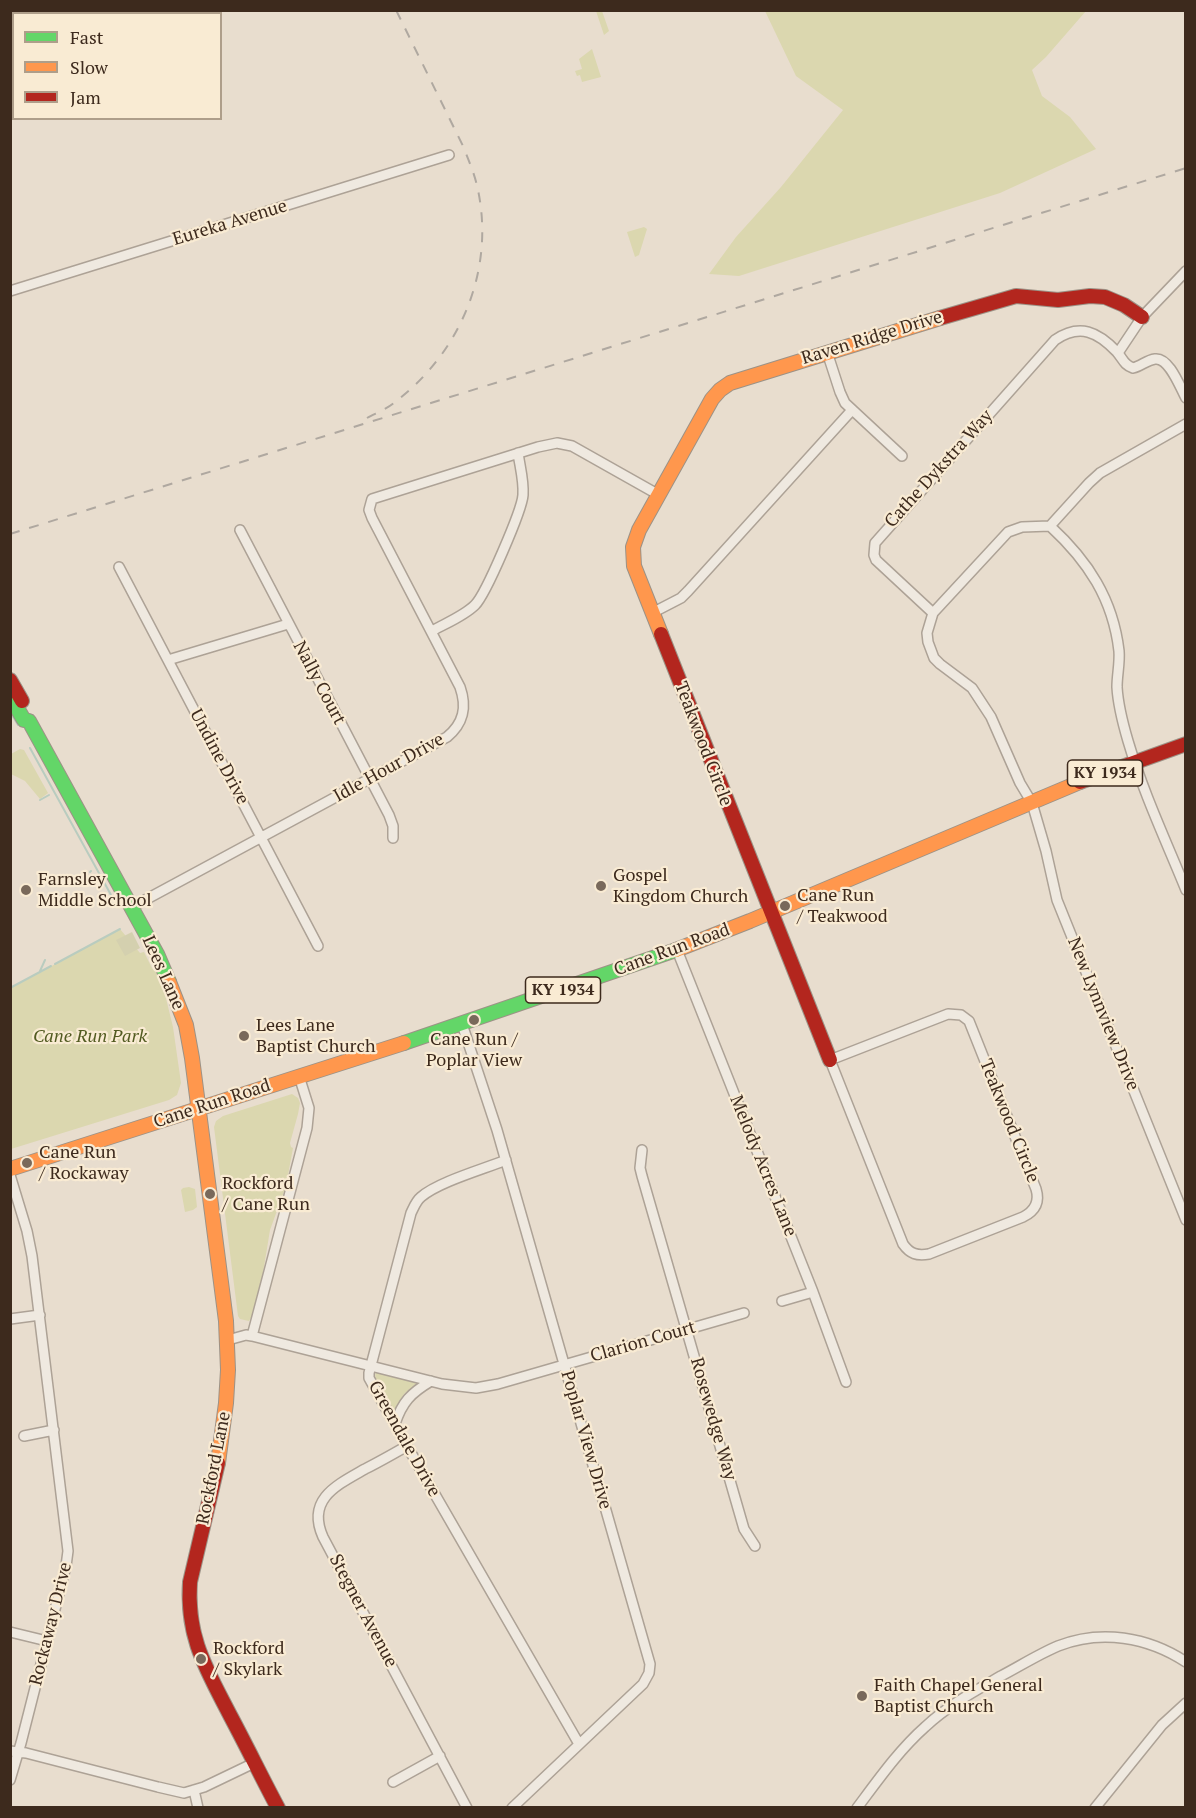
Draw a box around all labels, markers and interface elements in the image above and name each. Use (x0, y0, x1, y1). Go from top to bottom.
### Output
legend (12, 12, 222, 120)
text: Fast (70, 25, 103, 49)
text: Slow (70, 55, 108, 79)
text: Jam (70, 85, 101, 109)
street label: Eureka Avenue (170, 195, 290, 251)
street label: Raven Ridge Drive (799, 306, 945, 370)
street label: Cathe Dykstra Way (880, 406, 998, 532)
street label: Nally Court (288, 637, 350, 729)
street label: Teakwood Circle (669, 679, 737, 809)
street label: Undine Drive (185, 705, 253, 809)
street label: Idle Hour Drive (330, 729, 448, 807)
road number: KY 1934 (1068, 760, 1142, 786)
place label: Gospel Kingdom Church (613, 865, 748, 908)
place label: Farnsley Middle School (38, 869, 152, 912)
marker: Gospel Kingdom Church (594, 879, 608, 893)
marker: Farnsley Middle School (19, 883, 33, 897)
place label: Cane Run / Teakwood (797, 885, 888, 928)
marker: Cane Run / Teakwood (778, 899, 792, 913)
street label: Cane Run Road (611, 919, 733, 981)
street label: Lees Lane (137, 933, 189, 1013)
street label: New Lynnview Drive (1062, 934, 1144, 1094)
road number: KY 1934 (526, 977, 600, 1003)
marker: Cane Run / Poplar View (467, 1013, 481, 1027)
place label: Lees Lane Baptist Church (256, 1015, 375, 1058)
park label: Cane Run Park (33, 1026, 147, 1048)
marker: Lees Lane Baptist Church (237, 1029, 251, 1043)
place label: Cane Run / Poplar View (426, 1029, 522, 1072)
street label: Teakwood Circle (974, 1056, 1044, 1186)
street label: Cane Run Road (151, 1075, 273, 1133)
street label: Melody Acres Lane (725, 1092, 801, 1240)
place label: Cane Run / Rockaway (39, 1142, 129, 1184)
marker: Cane Run / Rockaway (20, 1156, 34, 1170)
place label: Rockford / Cane Run (222, 1173, 310, 1216)
marker: Rockford / Cane Run (203, 1187, 217, 1201)
street label: Clarion Court (588, 1317, 698, 1367)
street label: Rosewedge Way (685, 1355, 741, 1483)
street label: Poplar View Drive (556, 1368, 616, 1512)
street label: Greendale Drive (363, 1377, 445, 1501)
street label: Rockford Lane (192, 1410, 236, 1526)
street label: Stegner Avenue (324, 1551, 402, 1671)
street label: Rockaway Drive (25, 1560, 77, 1688)
place label: Rockford / Skylark (213, 1638, 284, 1680)
marker: Rockford / Skylark (194, 1652, 208, 1666)
place label: Faith Chapel General Baptist Church (874, 1675, 1043, 1718)
marker: Faith Chapel General Baptist Church (855, 1689, 869, 1703)

